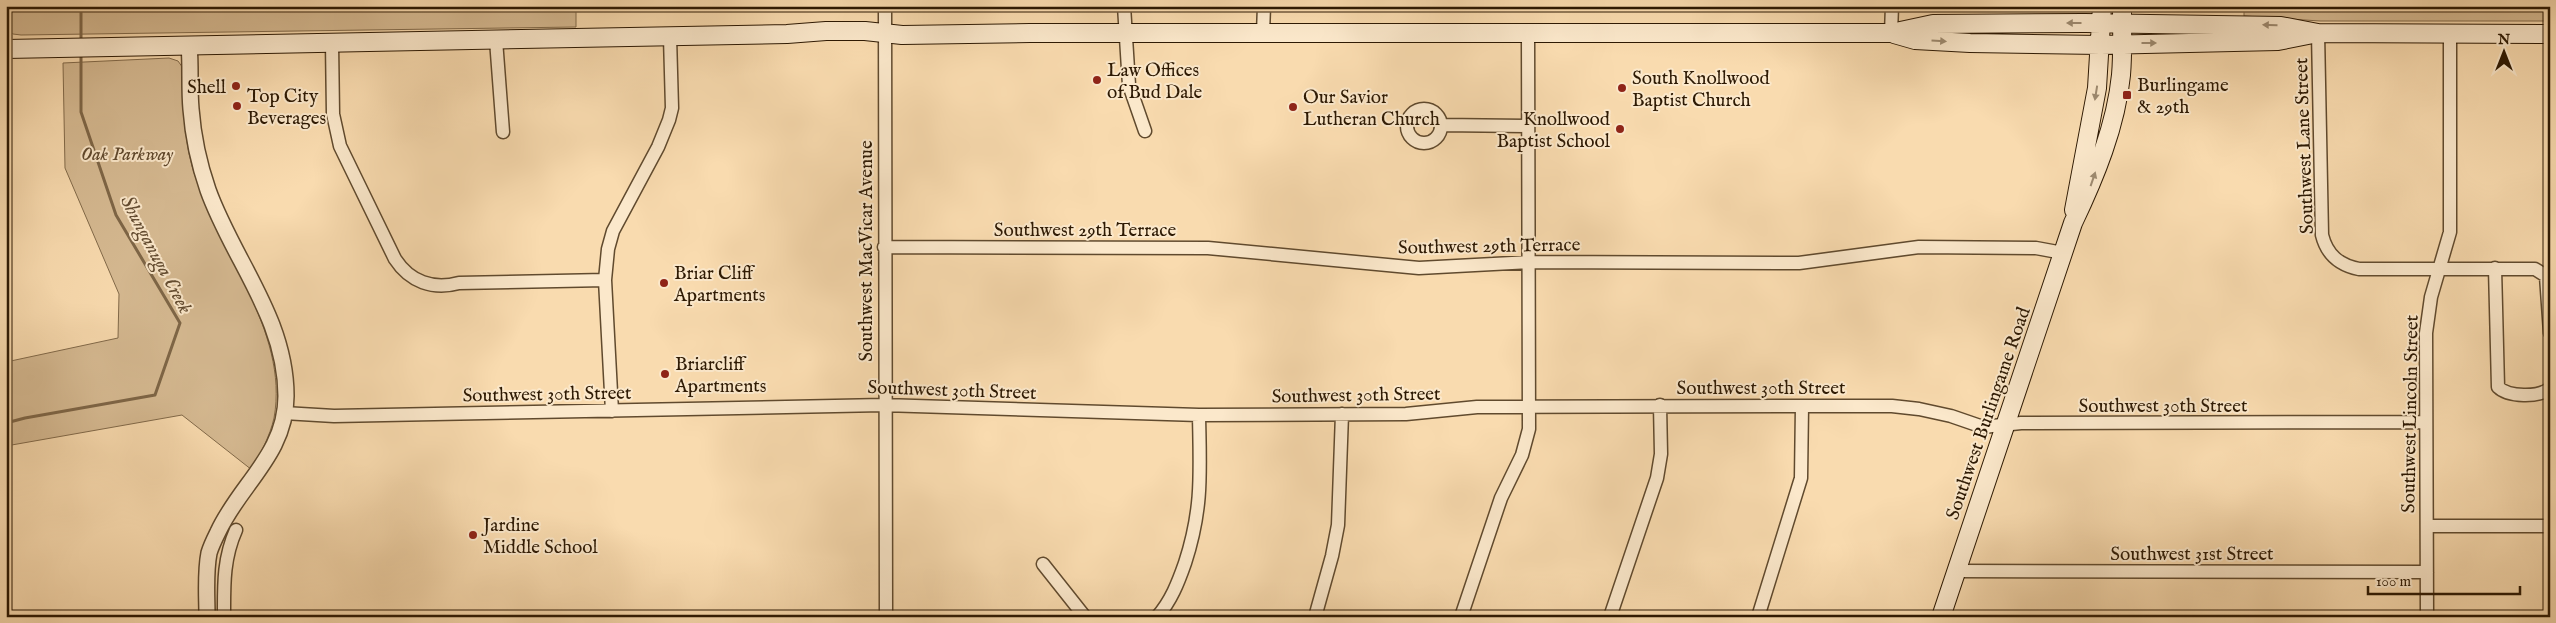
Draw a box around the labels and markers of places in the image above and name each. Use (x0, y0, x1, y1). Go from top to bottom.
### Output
place label: Law Offices of Bud Dale (1107, 59, 1202, 105)
place label: South Knollwood Baptist Church (1632, 67, 1770, 113)
marker: Law Offices of Bud Dale (1091, 74, 1103, 86)
place label: Burlingame & 29th (2137, 74, 2229, 120)
place label: Shell (187, 76, 227, 100)
marker: Shell (230, 80, 242, 92)
marker: South Knollwood Baptist Church (1616, 82, 1628, 94)
place label: Top City Beverages (247, 85, 326, 131)
place label: Our Savior Lutheran Church (1303, 86, 1440, 132)
marker: Burlingame & 29th (2121, 89, 2133, 101)
marker: Top City Beverages (231, 100, 243, 112)
marker: Our Savior Lutheran Church (1287, 101, 1299, 113)
place label: Knollwood Baptist School (1496, 108, 1611, 154)
marker: Knollwood Baptist School (1614, 123, 1626, 135)
place label: Briar Cliff Apartments (673, 262, 765, 308)
marker: Briar Cliff Apartments (658, 277, 670, 289)
place label: Briarcliff Apartments (674, 353, 766, 399)
marker: Briarcliff Apartments (659, 368, 671, 380)
place label: Jardine Middle School (481, 514, 598, 560)
marker: Jardine Middle School (467, 529, 479, 541)

